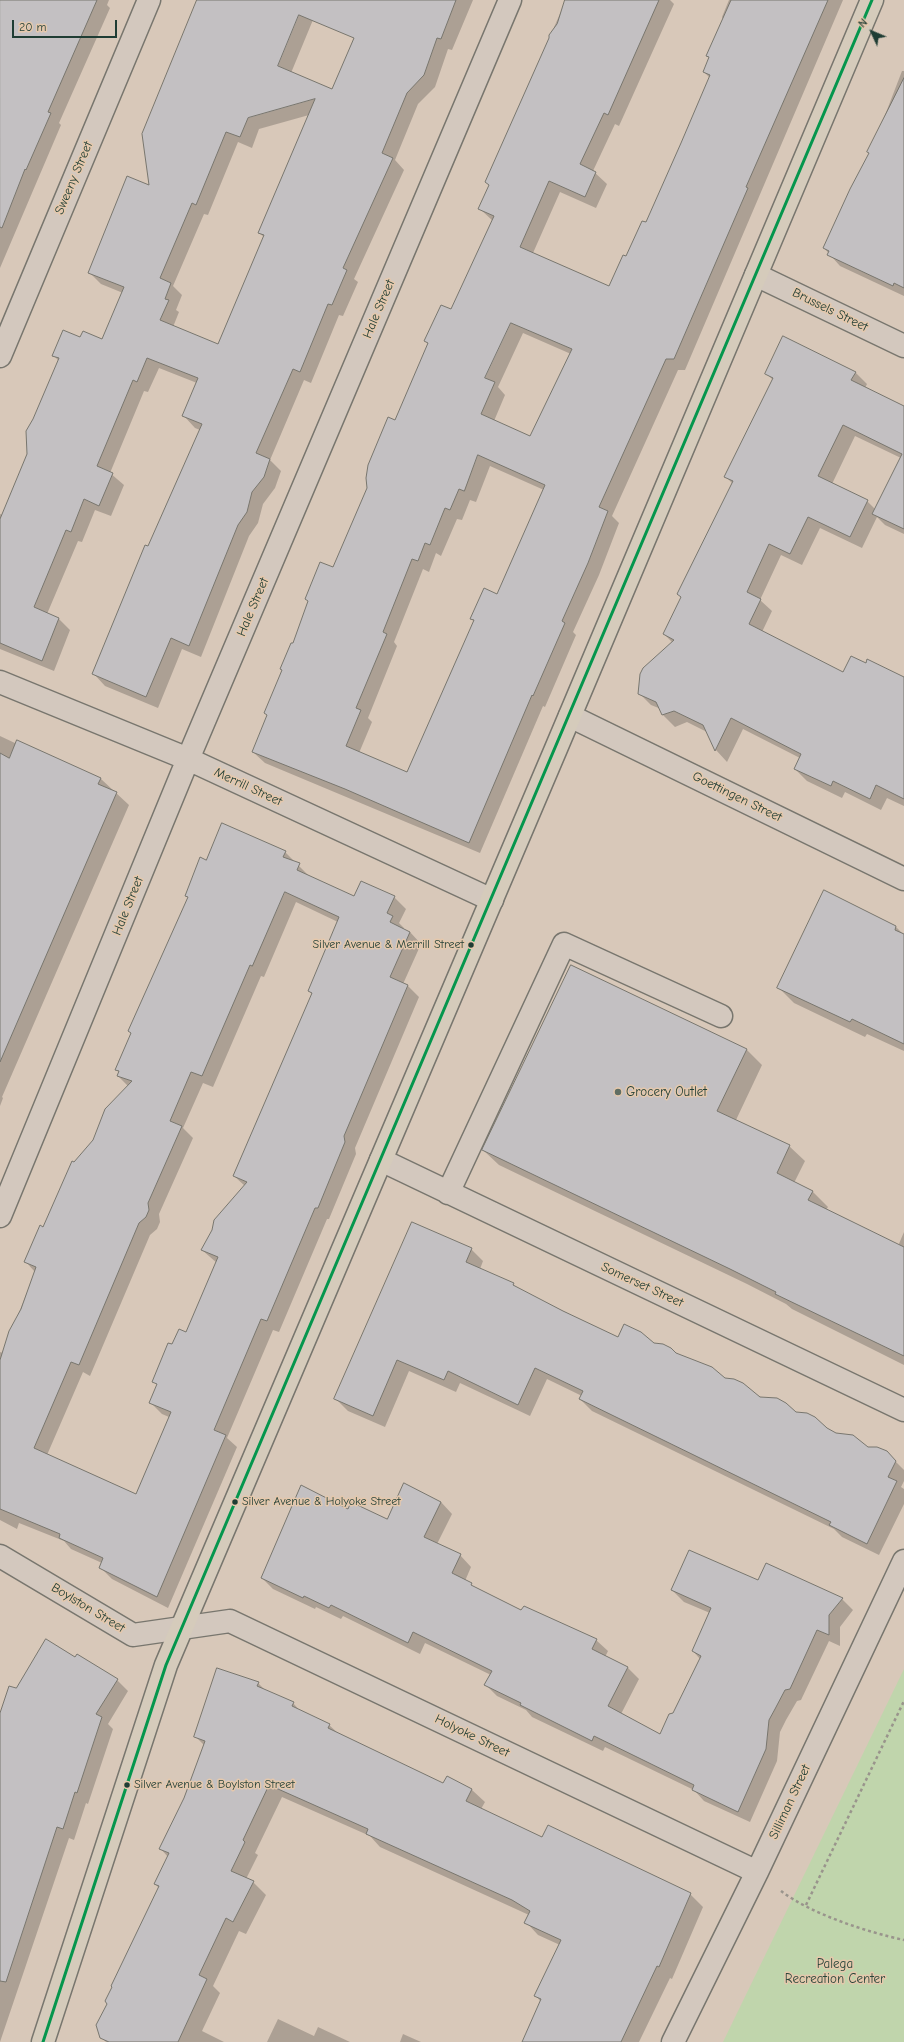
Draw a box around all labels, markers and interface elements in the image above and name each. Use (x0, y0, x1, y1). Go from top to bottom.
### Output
scale bar (14, 12, 119, 38)
north arrow (852, 12, 892, 52)
text: N (856, 16, 870, 30)
text: 20 m (19, 20, 47, 34)
street label: Sweeny Street (52, 139, 96, 217)
street label: Hale Street (360, 277, 398, 341)
street label: Brussels Street (790, 285, 870, 335)
street label: Hale Street (234, 575, 272, 639)
street label: Merrill Street (212, 764, 284, 810)
street label: Goettingen Street (690, 769, 784, 825)
street label: Hale Street (109, 874, 147, 938)
place label: Silver Avenue & Merrill Street (313, 938, 464, 952)
marker: Silver Avenue & Merrill Street (466, 940, 476, 950)
place label: Grocery Outlet (626, 1084, 707, 1100)
marker: Grocery Outlet (613, 1087, 623, 1097)
street label: Somerset Street (598, 1259, 686, 1311)
place label: Silver Avenue & Holyoke Street (242, 1495, 401, 1509)
marker: Silver Avenue & Holyoke Street (230, 1497, 240, 1507)
street label: Boylston Street (48, 1580, 128, 1636)
street label: Holyoke Street (432, 1711, 512, 1761)
street label: Silliman Street (766, 1762, 814, 1842)
place label: Silver Avenue & Boylston Street (134, 1778, 295, 1792)
marker: Silver Avenue & Boylston Street (122, 1780, 132, 1790)
park label: Palega Recreation Center (785, 1956, 885, 1987)

